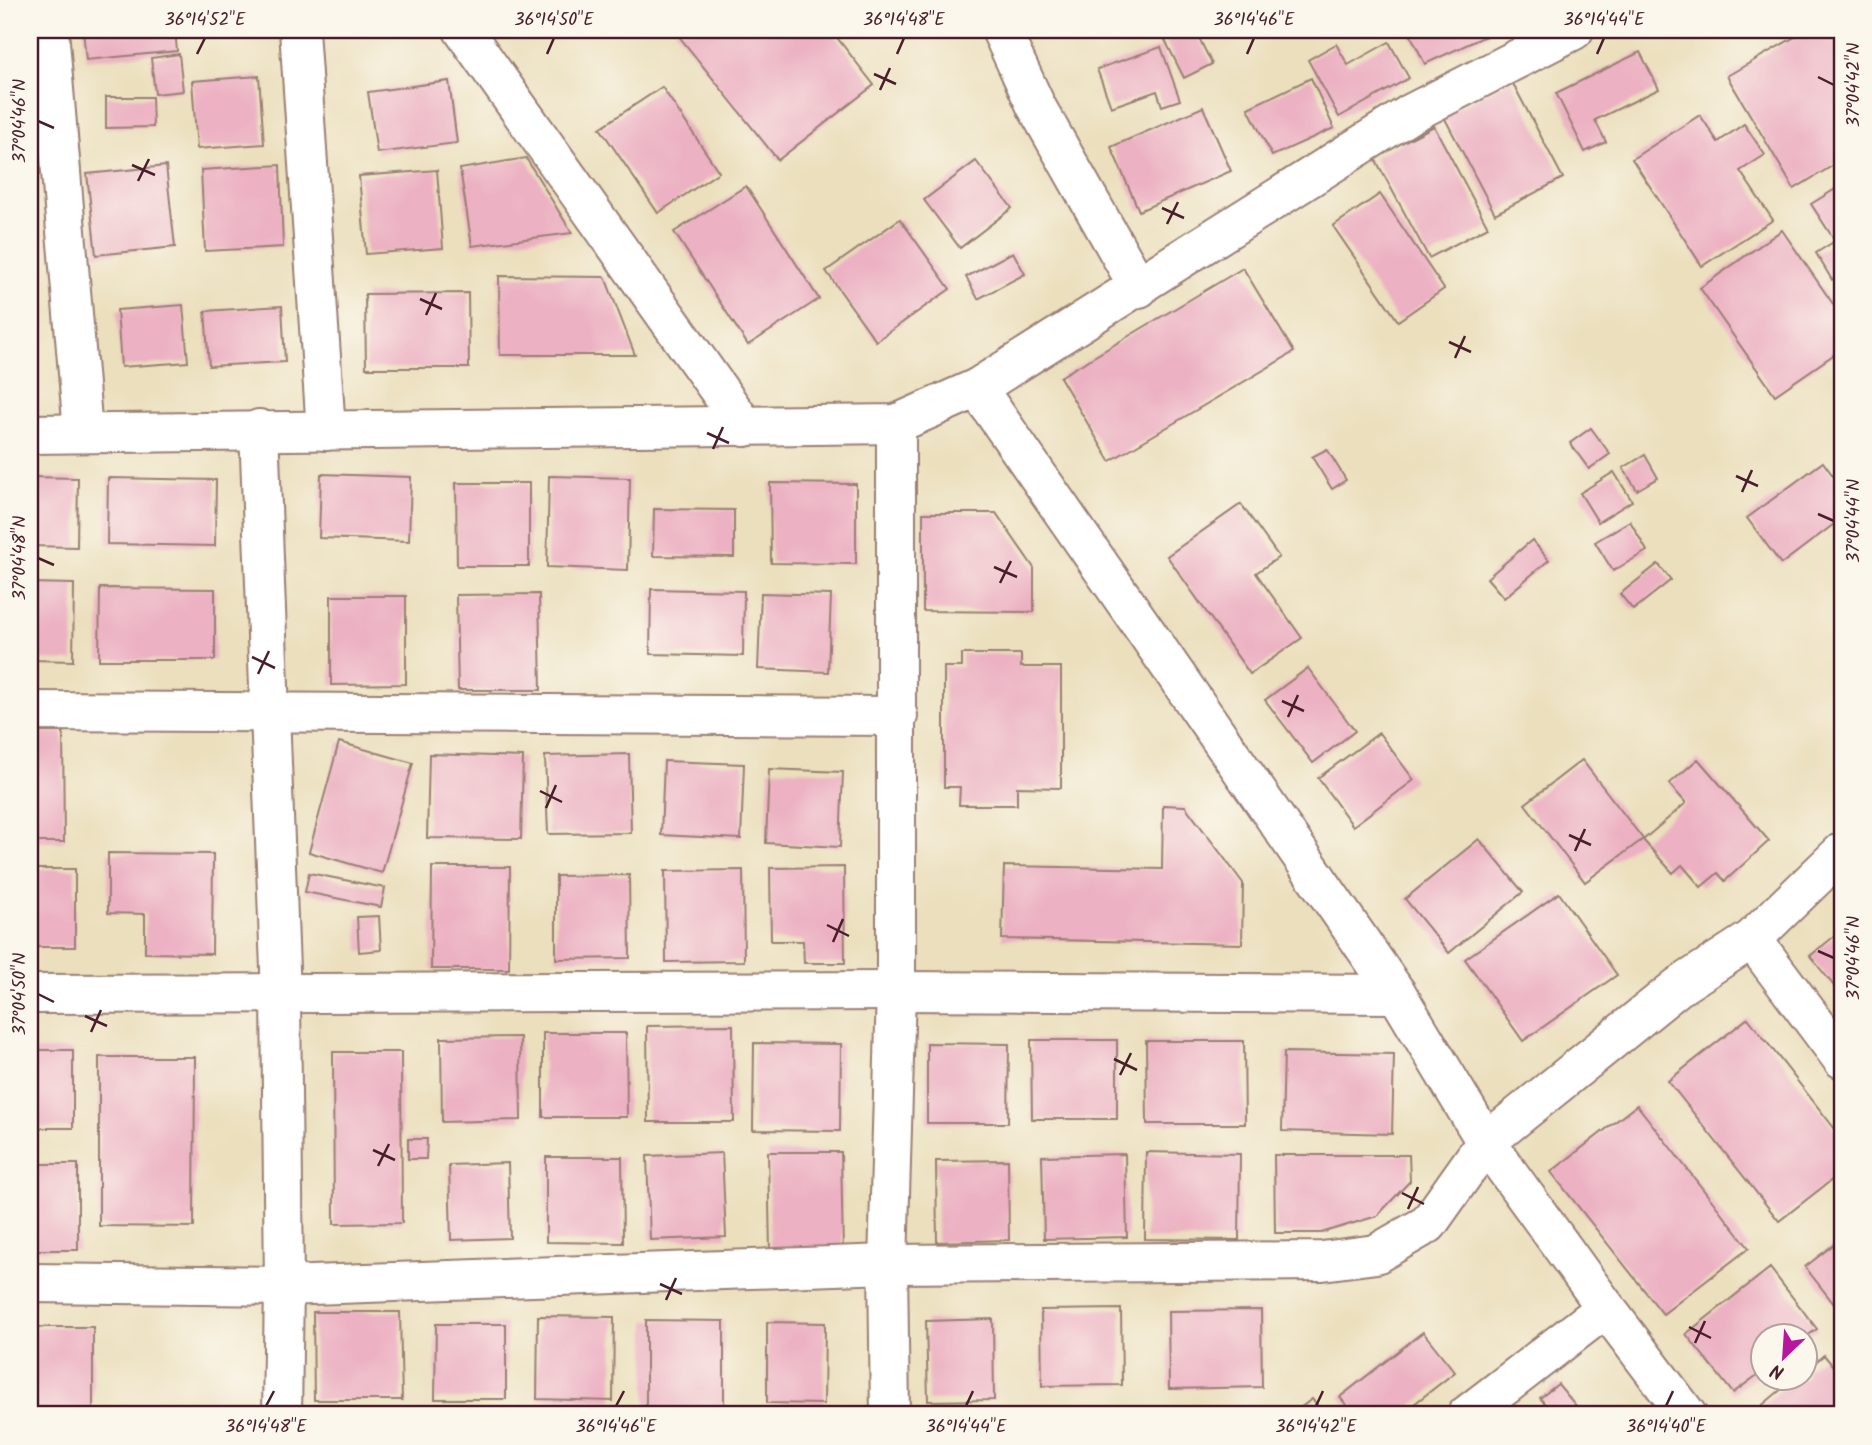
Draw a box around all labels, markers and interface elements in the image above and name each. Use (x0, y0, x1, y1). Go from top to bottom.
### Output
text: 36°14'52"E (164, 6, 246, 35)
text: 36°14'50"E (514, 6, 594, 35)
text: 36°14'48"E (863, 6, 945, 35)
text: 36°14'46"E (1214, 6, 1295, 35)
text: 36°14'44"E (1564, 6, 1645, 35)
text: 37°04'42"N (1840, 43, 1869, 127)
text: 37°04'46"N (6, 79, 35, 163)
text: 37°04'44"N (1840, 479, 1869, 563)
text: 37°04'48"N (6, 515, 35, 601)
text: 37°04'46"N (1840, 916, 1869, 1000)
text: 37°04'50"N (6, 952, 35, 1036)
north arrow (1750, 1322, 1820, 1392)
text: N (1766, 1354, 1789, 1387)
text: 36°14'48"E (225, 1413, 307, 1442)
text: 36°14'46"E (576, 1413, 657, 1442)
text: 36°14'44"E (926, 1413, 1007, 1442)
text: 36°14'42"E (1275, 1413, 1357, 1442)
text: 36°14'40"E (1626, 1413, 1706, 1442)

